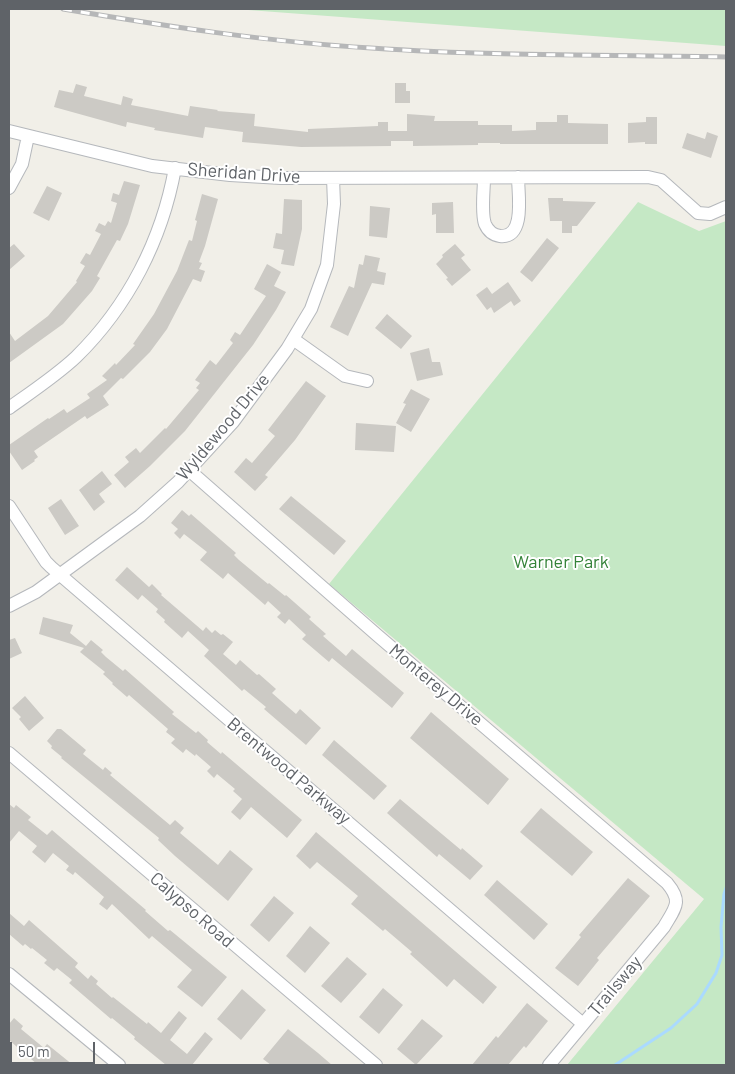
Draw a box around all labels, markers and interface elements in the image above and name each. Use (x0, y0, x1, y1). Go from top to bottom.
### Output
street label: Sheridan Drive (187, 158, 301, 188)
street label: Wyldewood Drive (172, 369, 274, 485)
park label: Warner Park (513, 551, 609, 573)
street label: Monterey Drive (385, 639, 487, 731)
street label: Brentwood Parkway (223, 713, 355, 829)
street label: Calypso Road (146, 868, 238, 952)
street label: Trailsway (584, 951, 646, 1021)
scale bar (12, 1032, 98, 1064)
text: 50 m (18, 1042, 50, 1060)

